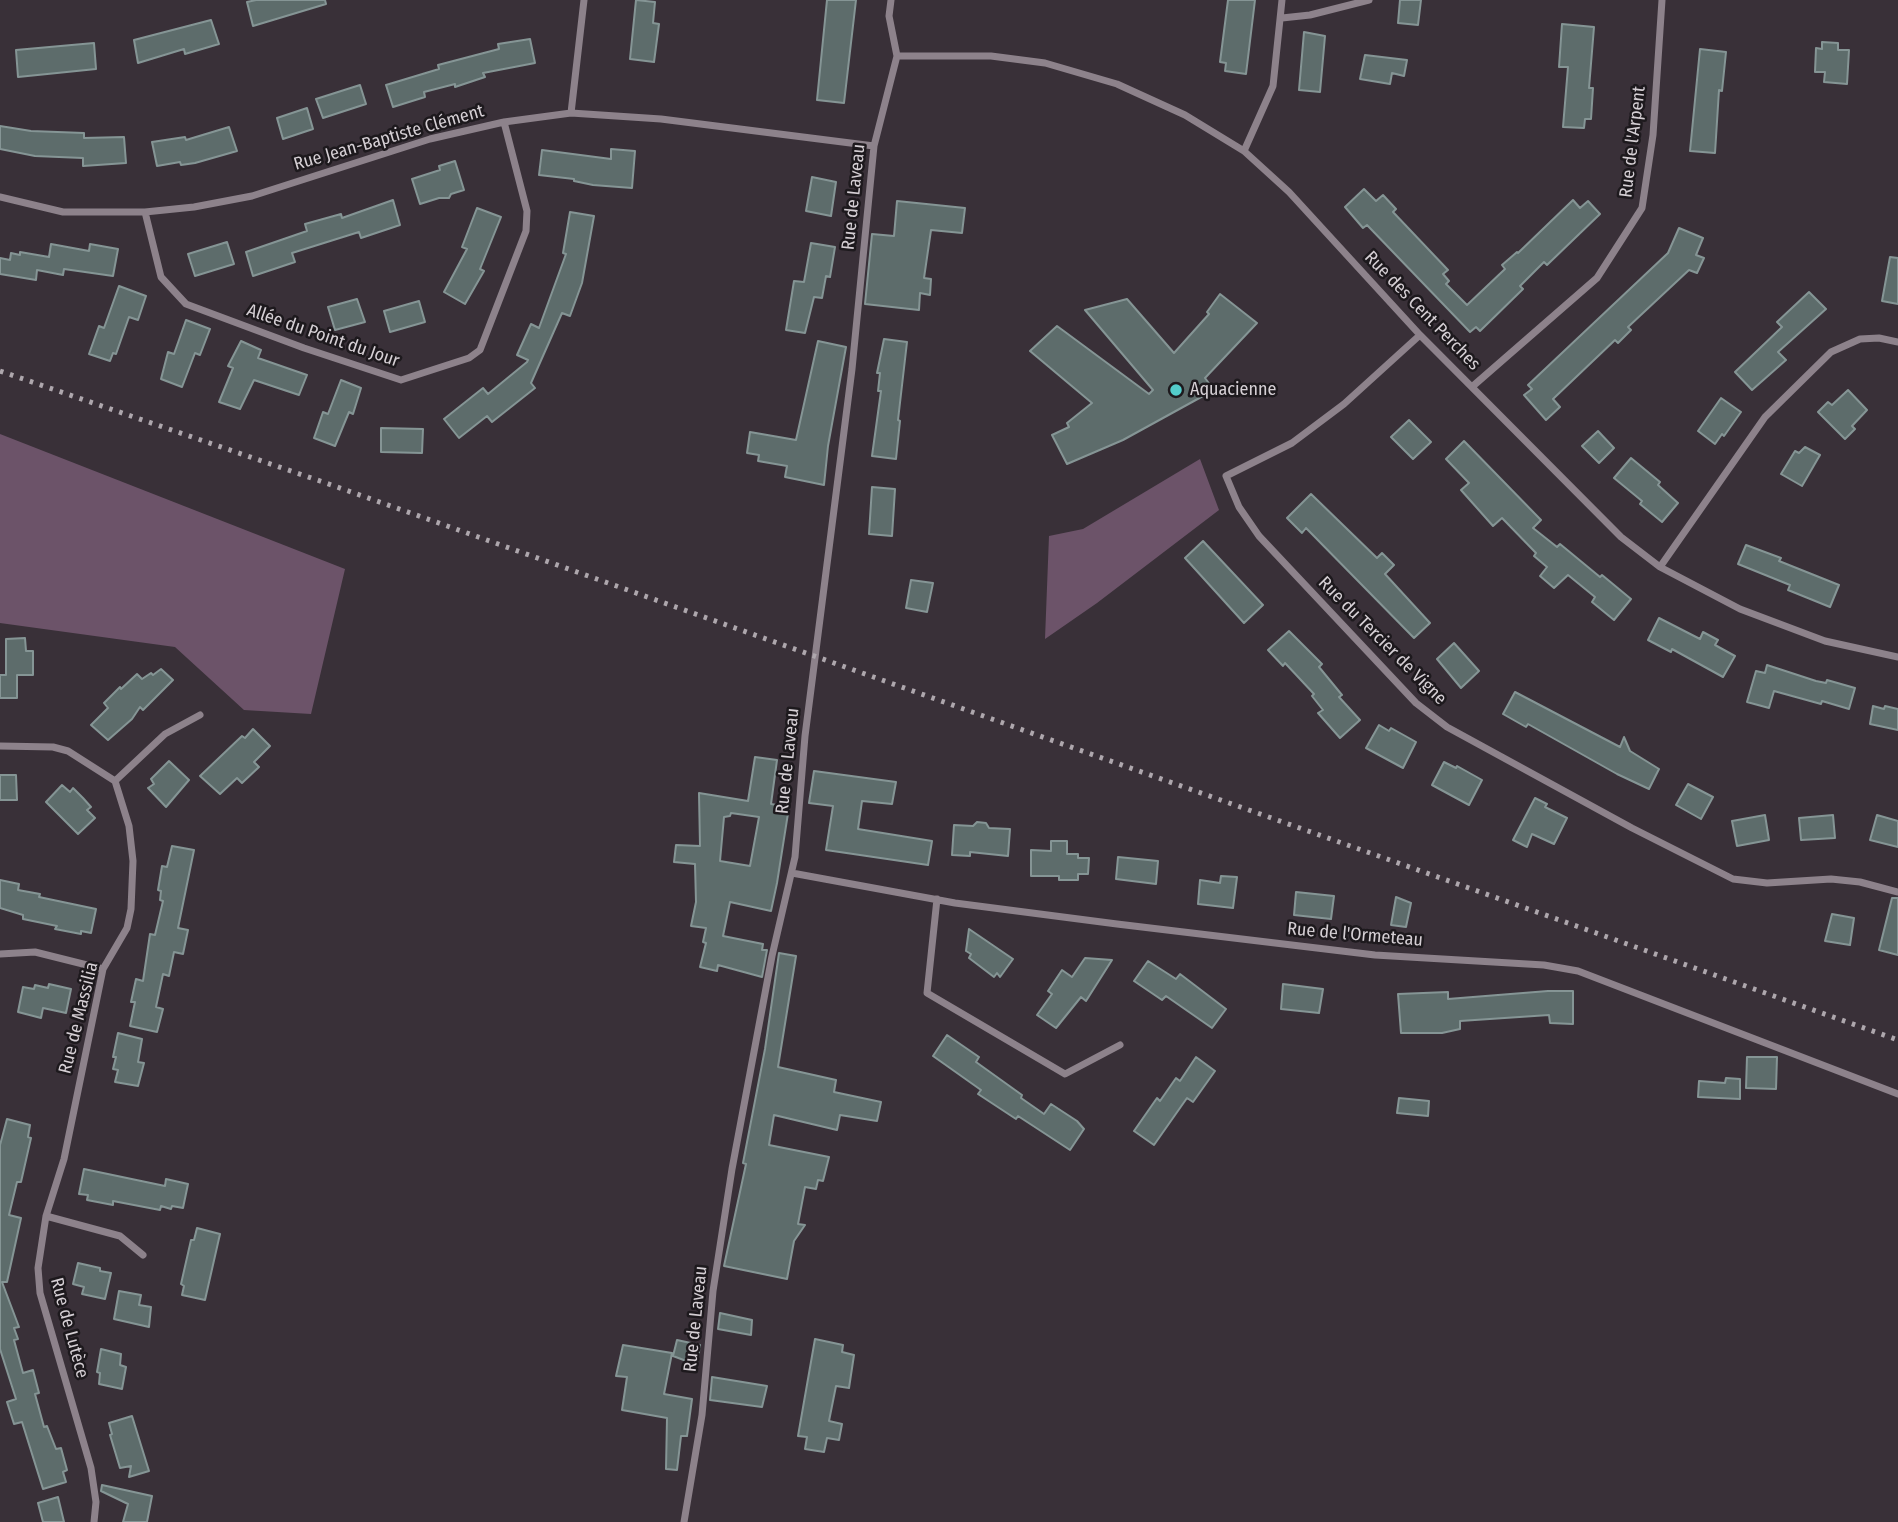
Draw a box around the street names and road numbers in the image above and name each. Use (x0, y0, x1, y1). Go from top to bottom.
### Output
street label: Rue de l'Arpent (1615, 85, 1651, 199)
street label: Rue Jean-Baptiste Clément (292, 101, 486, 175)
street label: Rue de Laveau (838, 143, 870, 251)
street label: Rue des Cent Perches (1360, 247, 1484, 375)
street label: Allée du Point du Jour (244, 300, 402, 372)
street label: Rue du Tercier de Vigne (1313, 572, 1451, 710)
street label: Rue de Laveau (772, 707, 804, 815)
street label: Rue de l'Ormeteau (1286, 918, 1424, 952)
street label: Rue de Massilia (55, 960, 103, 1076)
street label: Rue de Laveau (680, 1265, 712, 1373)
street label: Rue de Lutèce (45, 1275, 93, 1381)

